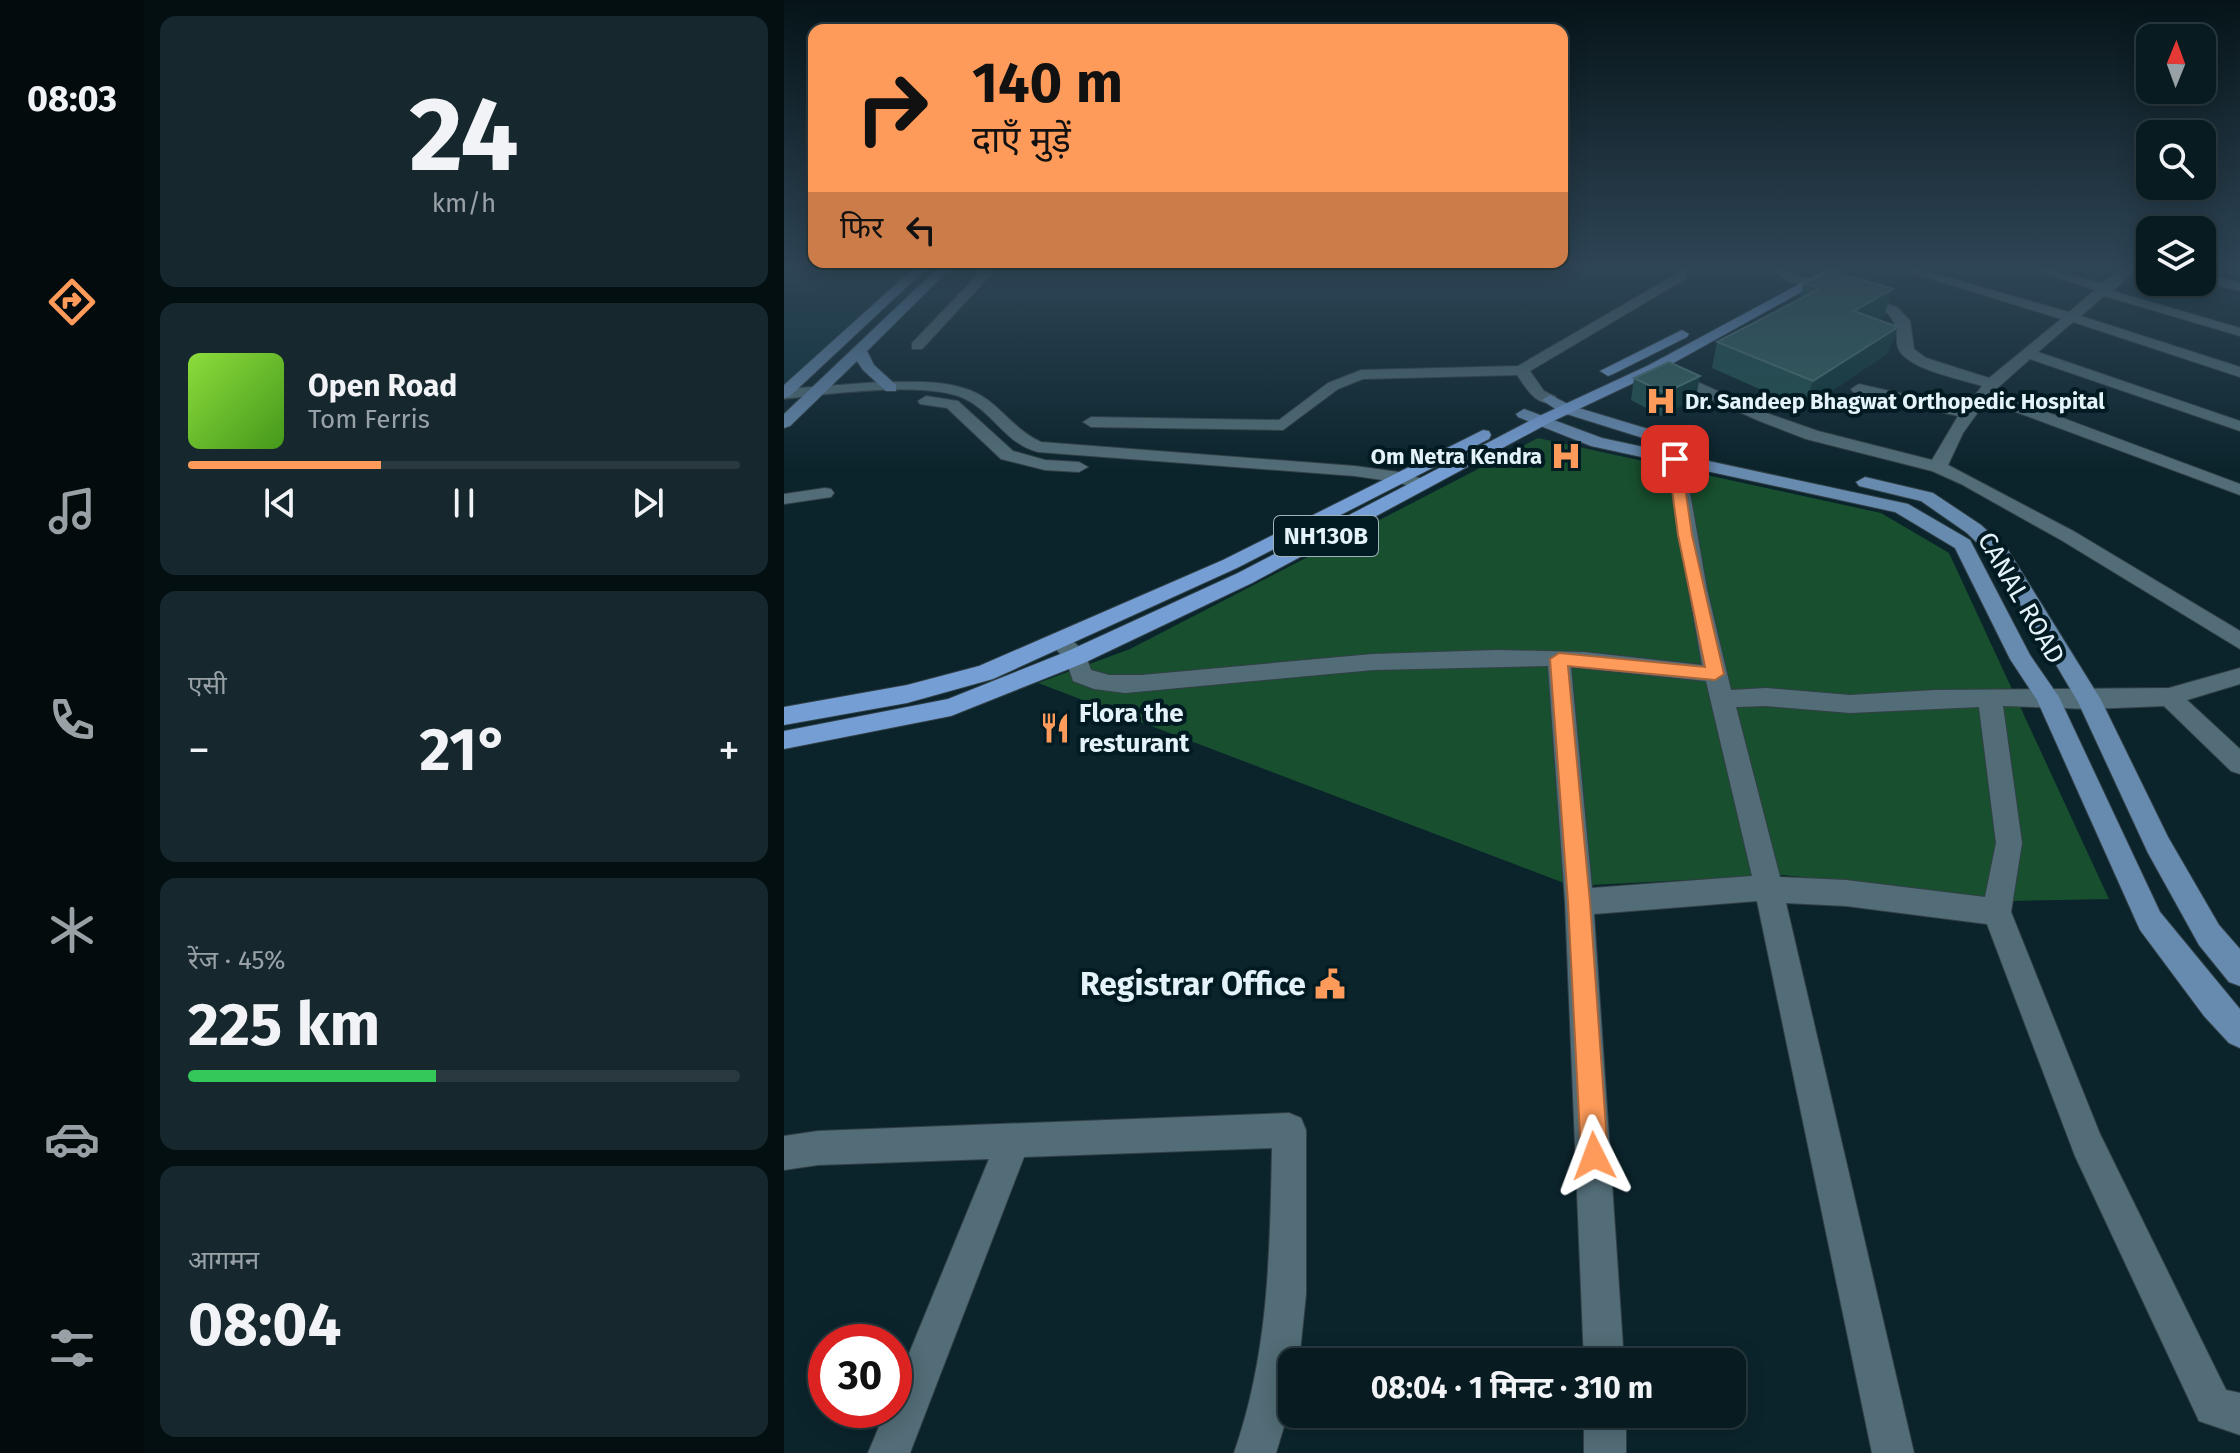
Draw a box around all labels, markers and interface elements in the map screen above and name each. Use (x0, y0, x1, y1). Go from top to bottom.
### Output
north arrow (2136, 24, 2216, 104)
map controls (2136, 24, 2216, 296)
text: 140 m (972, 50, 1123, 117)
icon: right (840, 56, 944, 160)
text: 24 (409, 73, 519, 198)
text: 08:03 (27, 77, 117, 121)
text: दाएँ मुड़ें (972, 118, 1071, 162)
button: search (2136, 120, 2216, 200)
text: km/h (432, 188, 496, 219)
icon: left (899, 208, 943, 252)
text: फिर (840, 210, 883, 246)
button: layers (2136, 216, 2216, 296)
icon: directions (44, 274, 100, 330)
text: Open Road (308, 368, 457, 404)
hospital icon: Dr. Sandeep Bhagwat Orthopedic Hospital (1644, 384, 1678, 418)
place label: Dr. Sandeep Bhagwat Orthopedic Hospital (1685, 388, 2105, 415)
text: Tom Ferris (308, 404, 430, 435)
pin (1641, 425, 1709, 493)
icon: arrive (1653, 437, 1697, 481)
hospital icon: Om Netra Kendra (1549, 439, 1583, 473)
place label: Om Netra Kendra (1371, 443, 1542, 470)
icon: previous (258, 481, 302, 525)
icon: pause (442, 481, 486, 525)
icon: next (626, 481, 670, 525)
icon: music (44, 483, 100, 539)
road number: NH130B (1274, 516, 1378, 556)
street label: CANAL ROAD (1971, 527, 2071, 669)
text: एसी (188, 670, 227, 701)
icon: phone (44, 692, 100, 748)
place label: Flora the resturant (1079, 698, 1190, 759)
restaurant icon: Flora the resturant (1038, 711, 1072, 745)
text: 21° (420, 714, 508, 786)
text: − (188, 724, 210, 777)
text: + (718, 724, 740, 777)
icon: climate (44, 902, 100, 958)
text: रेंज · 45% (188, 945, 286, 976)
place label: Registrar Office (1080, 965, 1306, 1003)
public building icon: Registrar Office (1313, 967, 1347, 1001)
text: 225 km (188, 989, 380, 1061)
icon: car (44, 1111, 100, 1167)
position arrow (1552, 1114, 1636, 1198)
text: आगमन (188, 1245, 259, 1276)
text: 08:04 (188, 1289, 341, 1361)
icon: filters (44, 1320, 100, 1376)
speed limit sign: 30 (808, 1324, 912, 1428)
text: 08:04 · 1 मिनट · 310 m (1371, 1370, 1653, 1406)

